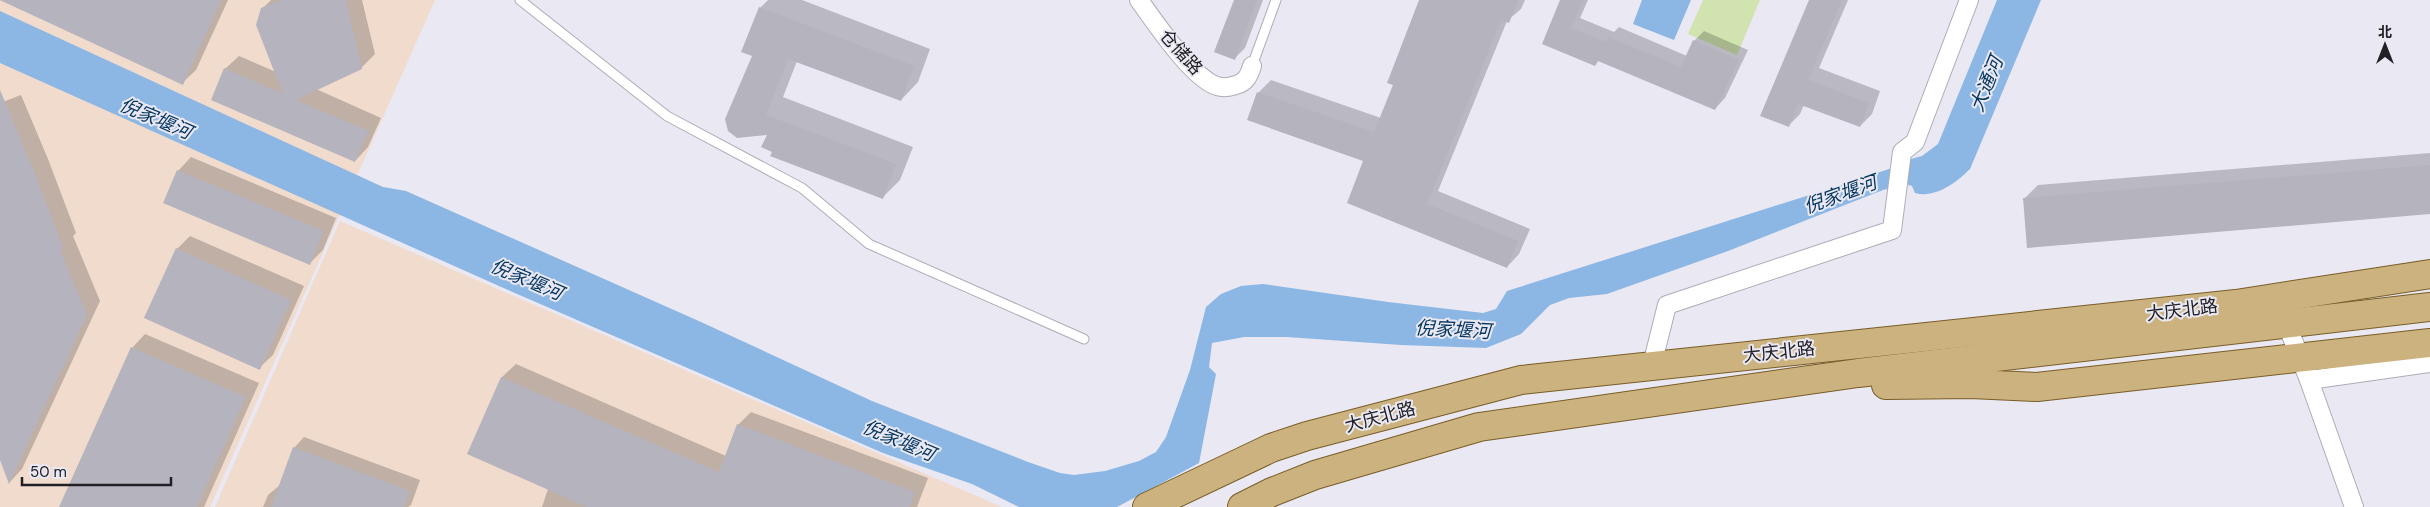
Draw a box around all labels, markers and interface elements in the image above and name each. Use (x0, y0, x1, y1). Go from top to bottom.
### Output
north arrow (2360, 20, 2410, 70)
text: 北 (2378, 23, 2392, 41)
street label: 仓储路 (1154, 24, 1208, 80)
water label: 大通河 (1964, 49, 2010, 115)
water label: 倪家堰河 (116, 92, 199, 146)
water label: 倪家堰河 (1800, 168, 1884, 219)
water label: 倪家堰河 (487, 253, 570, 307)
street label: 大庆北路 (2145, 294, 2219, 326)
water label: 倪家堰河 (1414, 315, 1496, 344)
street label: 大庆北路 (1742, 336, 1816, 368)
street label: 大庆北路 (1342, 396, 1418, 438)
water label: 倪家堰河 (859, 414, 942, 468)
scale bar (22, 454, 171, 486)
text: 50 m (30, 462, 67, 482)

